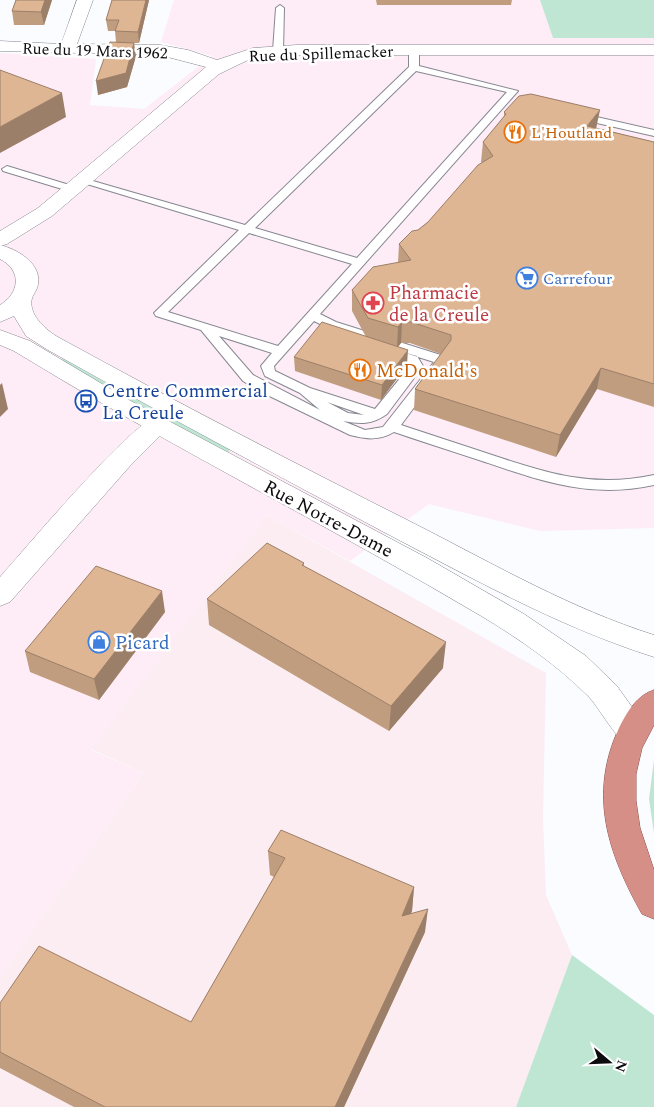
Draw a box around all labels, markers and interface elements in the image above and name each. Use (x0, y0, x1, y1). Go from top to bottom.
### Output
street label: Rue du 19 Mars 1962 (22, 36, 168, 66)
street label: Rue du Spillemacker (248, 39, 394, 69)
restaurant icon: L'Houtland (503, 120, 527, 144)
place label: L'Houtland (531, 121, 612, 145)
supermarket icon: Carrefour (515, 266, 539, 290)
place label: Carrefour (543, 267, 612, 291)
place label: Pharmacie de la Creule (389, 279, 489, 330)
pharmacy icon: Pharmacie de la Creule (361, 291, 385, 315)
place label: McDonald's (376, 357, 478, 386)
restaurant icon: McDonald's (348, 358, 372, 382)
place label: Centre Commercial La Creule (102, 377, 268, 428)
bus stop icon: Centre Commercial La Creule (74, 389, 98, 413)
street label: Rue Notre-Dame (258, 473, 398, 566)
place label: Picard (115, 629, 170, 658)
shop icon: Picard (87, 630, 111, 654)
north arrow (584, 1037, 634, 1087)
text: N (609, 1057, 633, 1075)

